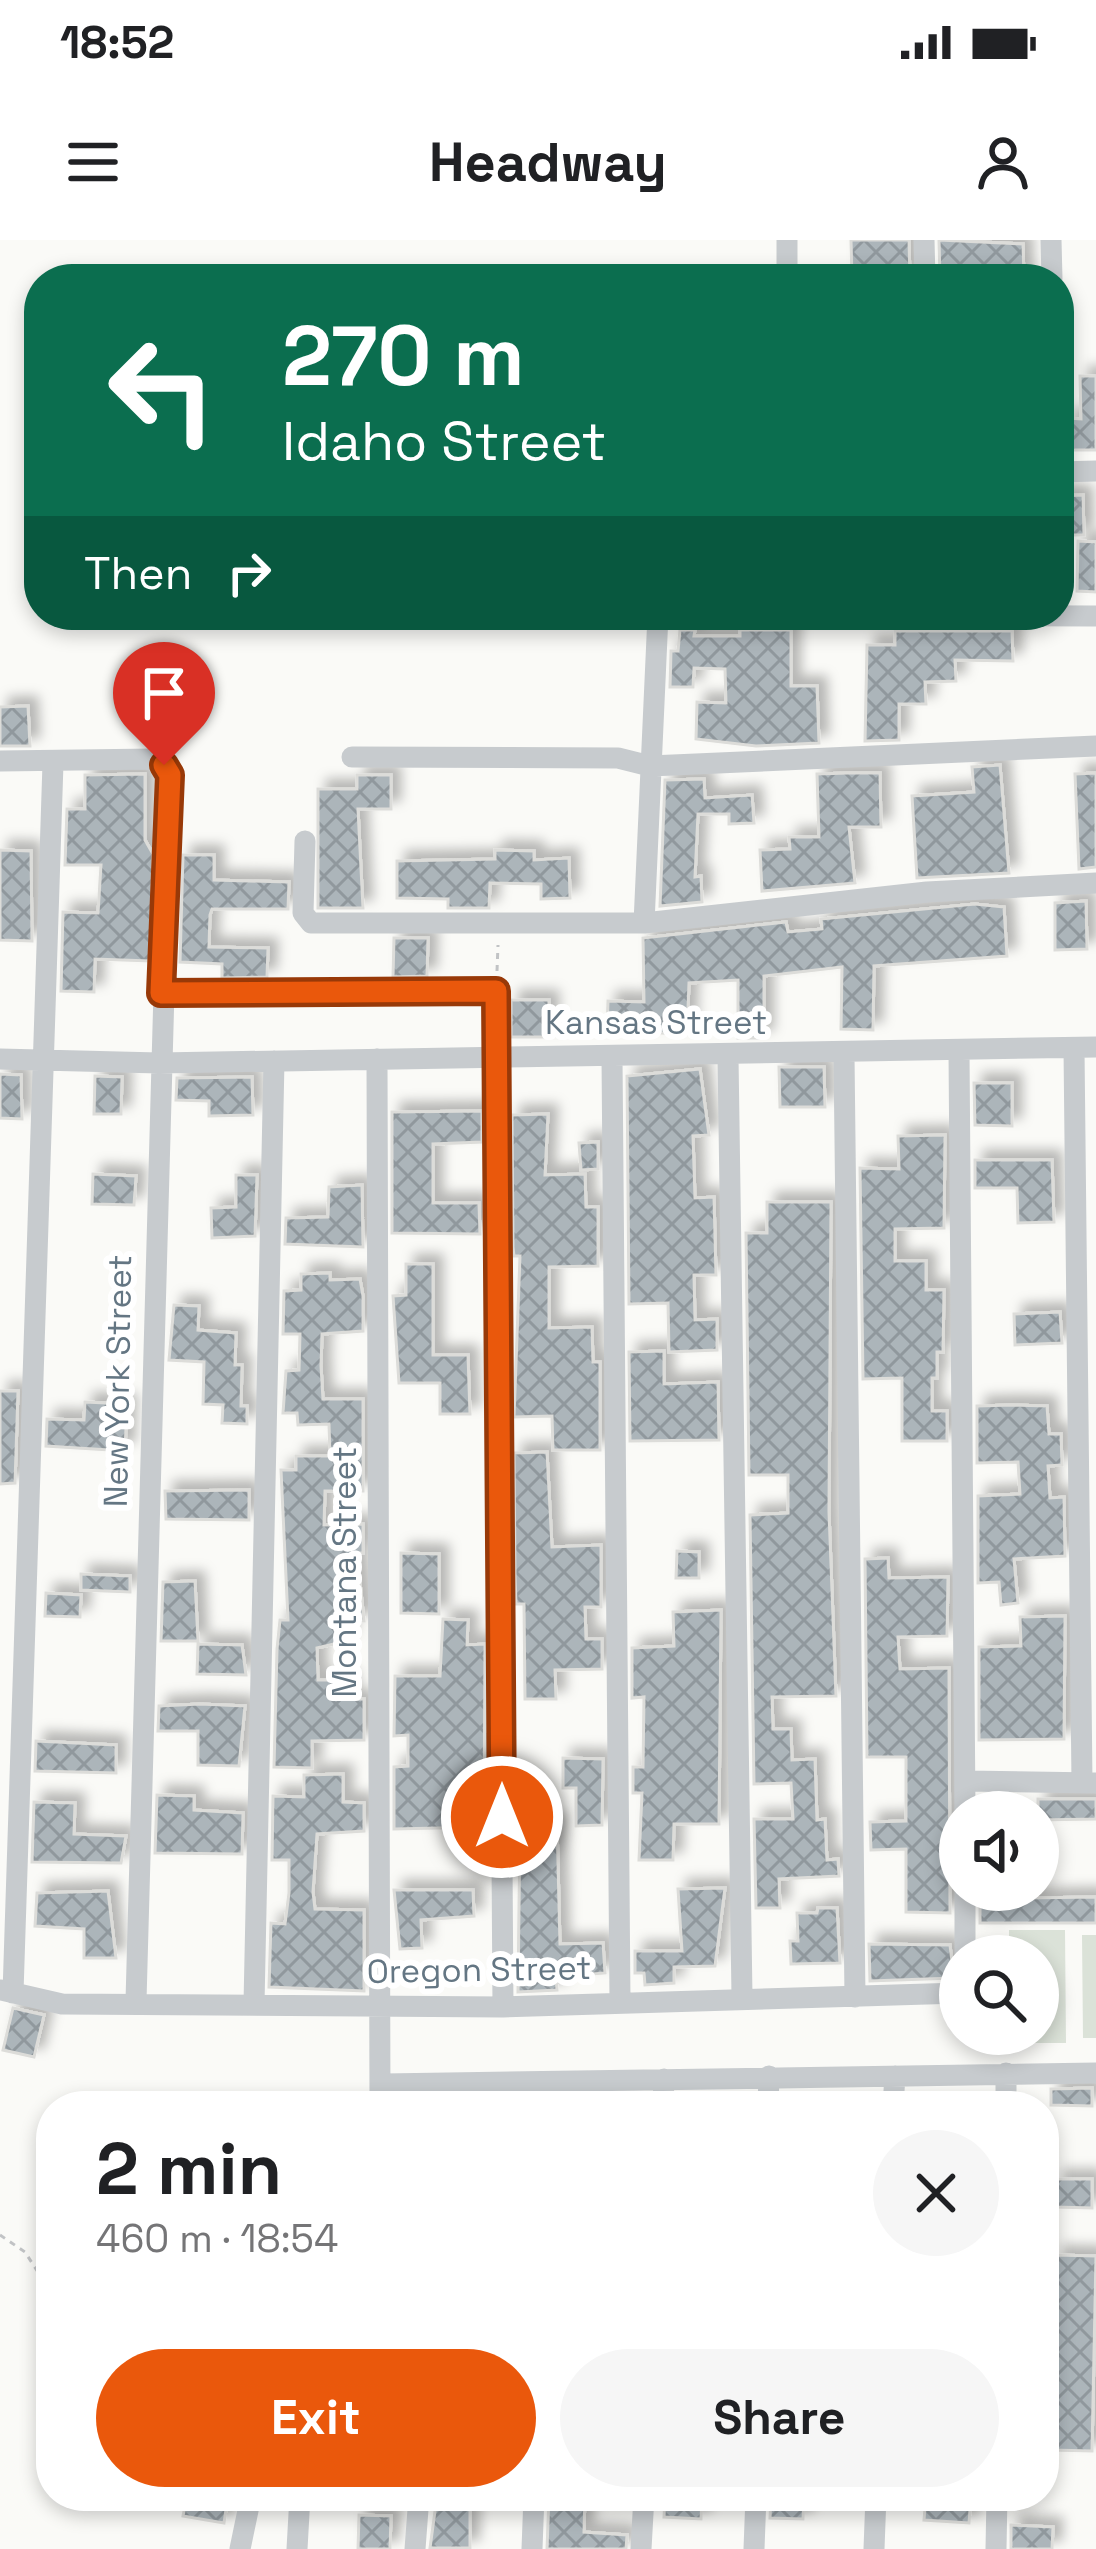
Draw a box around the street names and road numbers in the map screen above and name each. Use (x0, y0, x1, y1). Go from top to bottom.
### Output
street label: Kansas Street (545, 1002, 767, 1044)
street label: New York Street (95, 1254, 141, 1508)
street label: Montana Street (324, 1446, 366, 1698)
street label: Oregon Street (366, 1947, 592, 1993)

